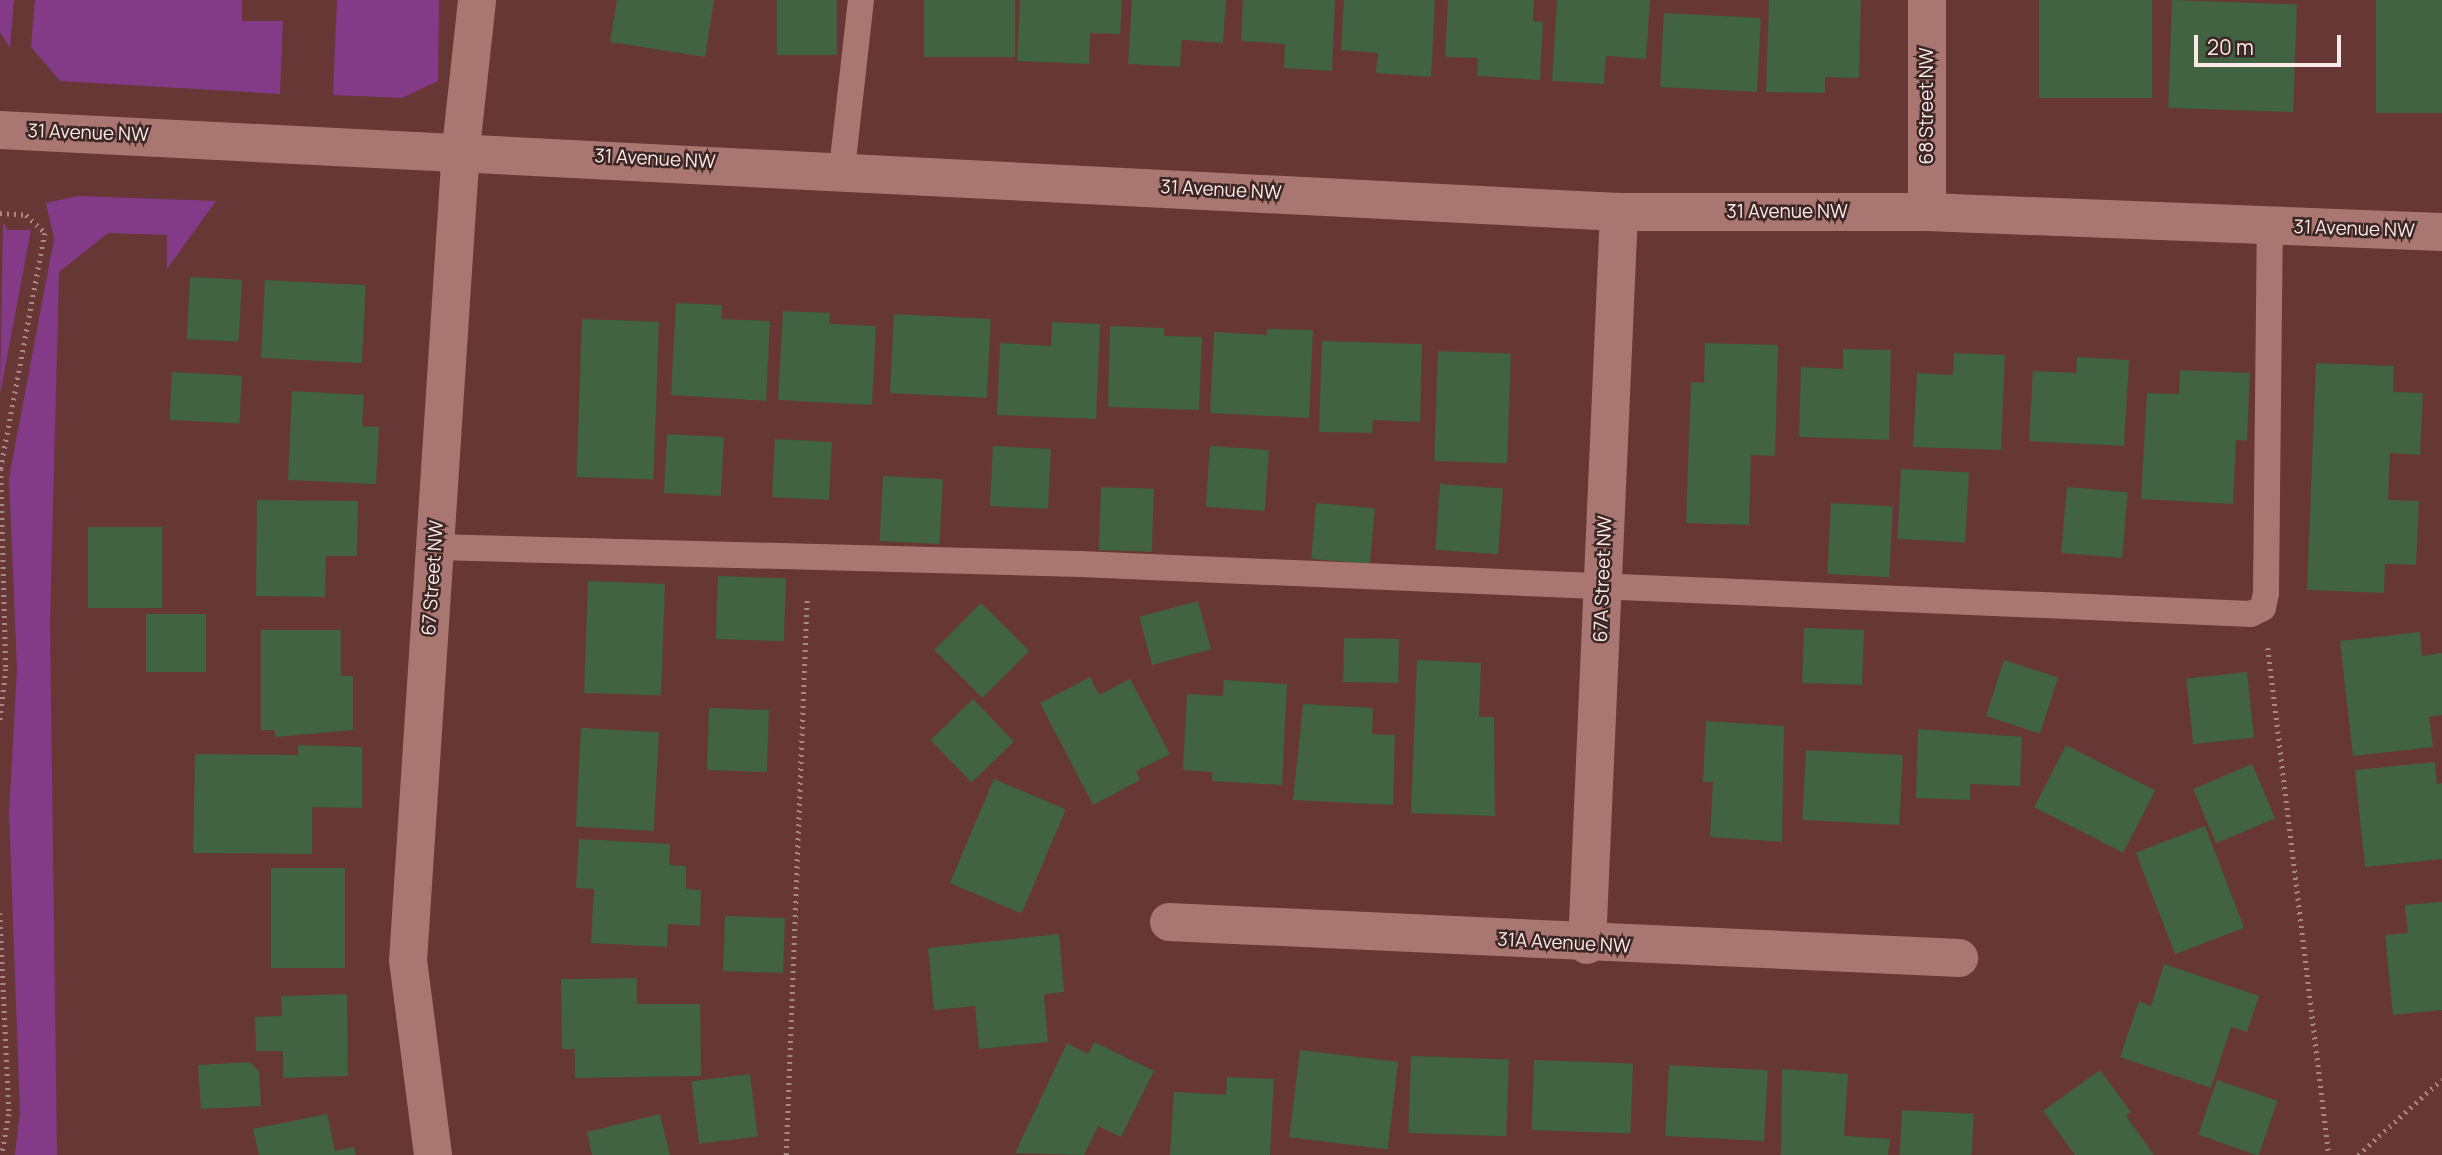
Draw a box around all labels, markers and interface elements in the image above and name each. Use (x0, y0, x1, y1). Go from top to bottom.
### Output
scale bar (2197, 21, 2344, 65)
text: 20 m (2207, 33, 2254, 61)
street label: 68 Street NW (1916, 47, 1938, 165)
street label: 31 Avenue NW (27, 119, 149, 147)
street label: 31 Avenue NW (594, 144, 716, 174)
street label: 31 Avenue NW (1160, 175, 1282, 205)
street label: 31 Avenue NW (1726, 201, 1848, 223)
street label: 31 Avenue NW (2293, 215, 2415, 243)
street label: 67A Street NW (1589, 515, 1617, 643)
street label: 67 Street NW (418, 520, 448, 636)
street label: 31A Avenue NW (1497, 928, 1631, 958)

